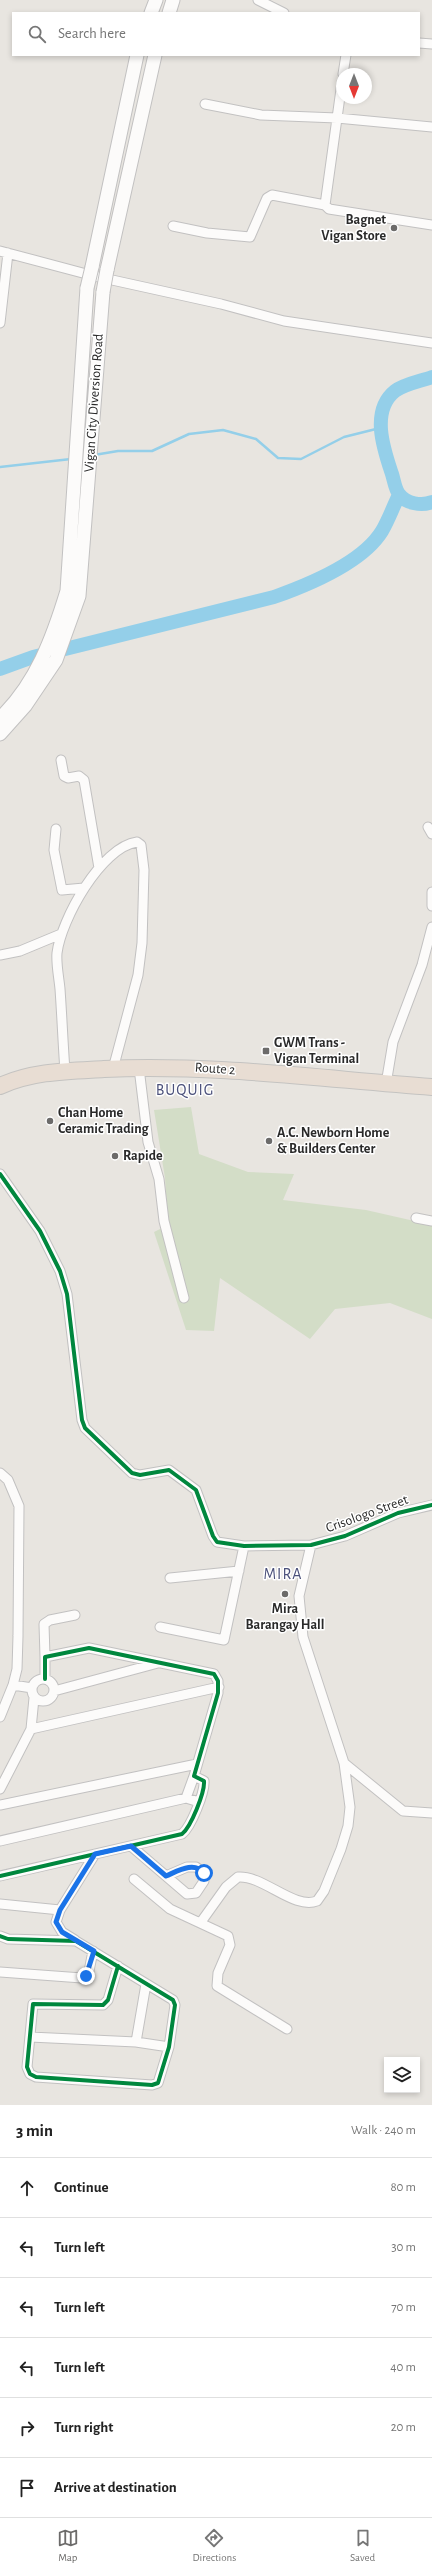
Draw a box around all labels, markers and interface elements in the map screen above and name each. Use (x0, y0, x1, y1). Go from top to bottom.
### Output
search box (12, 12, 420, 56)
icon: search (26, 23, 48, 45)
text: Search here (58, 26, 126, 41)
north arrow (336, 68, 372, 104)
place label: Bagnet Vigan Store (321, 213, 386, 243)
marker: Bagnet Vigan Store (389, 223, 399, 233)
street label: Vigan City Diversion Road (82, 333, 106, 473)
place label: GWM Trans - Vigan Terminal (274, 1036, 359, 1066)
marker: GWM Trans - Vigan Terminal (261, 1046, 271, 1056)
street label: Route 2 (194, 1061, 236, 1077)
district label: BUQUIG (156, 1082, 214, 1099)
place label: Chan Home Ceramic Trading (58, 1106, 150, 1136)
marker: Chan Home Ceramic Trading (45, 1116, 55, 1126)
place label: A.C. Newborn Home & Builders Center (277, 1126, 390, 1156)
marker: A.C. Newborn Home & Builders Center (264, 1136, 274, 1146)
place label: Rapide (123, 1149, 163, 1163)
marker: Rapide (110, 1151, 120, 1161)
street label: Crisologo Street (324, 1492, 410, 1535)
district label: MIRA (263, 1566, 303, 1582)
marker: Mira Barangay Hall (280, 1589, 290, 1599)
place label: Mira Barangay Hall (245, 1602, 325, 1632)
route start (195, 1864, 213, 1882)
route end (77, 1967, 95, 1985)
map controls (384, 2057, 420, 2093)
button: layers (384, 2057, 420, 2093)
text: 3 min (16, 2122, 53, 2139)
text: Walk · 240 m (351, 2124, 416, 2137)
icon: ahead (16, 2177, 38, 2199)
text: Continue (54, 2180, 109, 2195)
text: 80 m (390, 2181, 416, 2194)
icon: left (16, 2237, 38, 2259)
text: Turn left (54, 2240, 105, 2255)
text: 30 m (391, 2241, 416, 2254)
icon: left (16, 2297, 38, 2319)
text: Turn left (54, 2300, 105, 2315)
text: 70 m (391, 2301, 416, 2314)
icon: left (16, 2357, 38, 2379)
text: Turn left (54, 2360, 105, 2375)
text: 40 m (390, 2361, 416, 2374)
icon: right (16, 2417, 38, 2439)
text: Turn right (54, 2420, 113, 2435)
text: 20 m (391, 2421, 416, 2434)
icon: arrive (16, 2477, 38, 2499)
text: Arrive at destination (54, 2480, 177, 2495)
tab: Map (57, 2527, 79, 2564)
tab: Directions (192, 2527, 236, 2564)
tab: Saved (350, 2527, 375, 2564)

